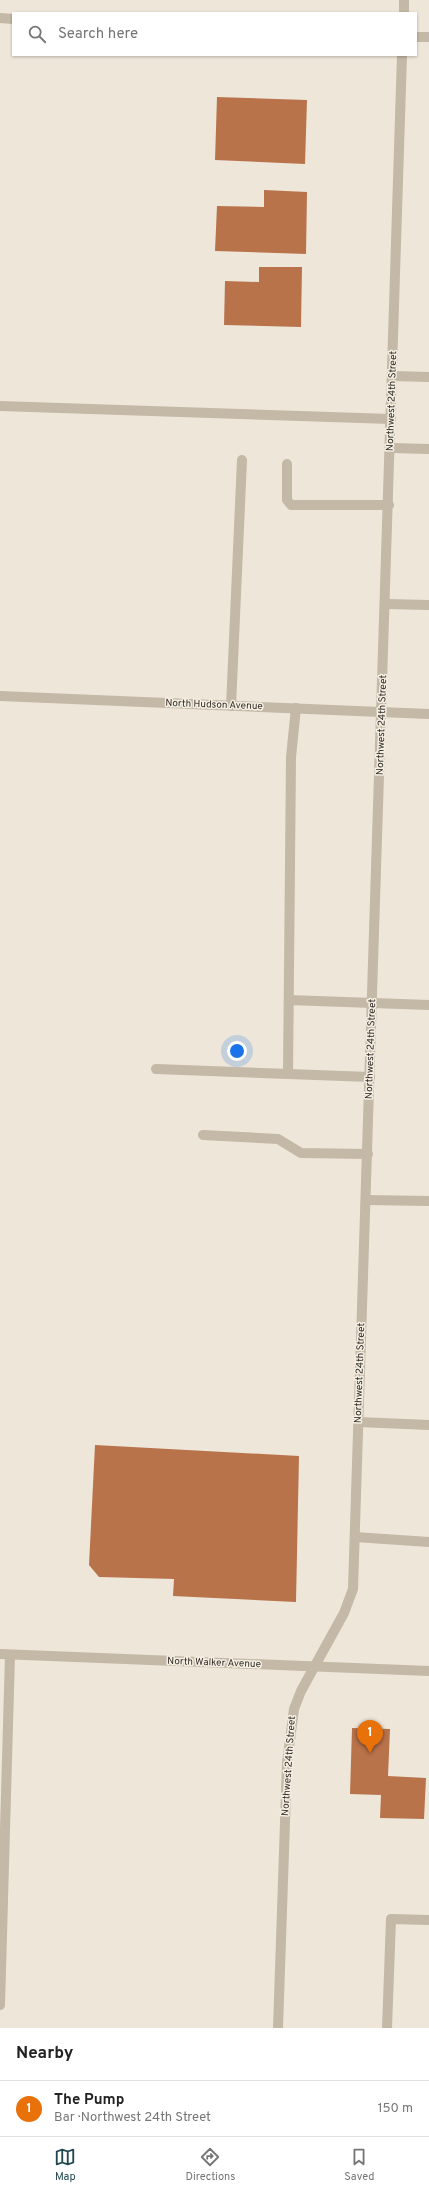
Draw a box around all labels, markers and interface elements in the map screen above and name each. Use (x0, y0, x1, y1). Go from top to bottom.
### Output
search box (12, 12, 417, 56)
icon: search (26, 23, 48, 45)
text: Search here (58, 25, 138, 44)
street label: Northwest 24th Street (384, 351, 400, 451)
street label: Northwest 24th Street (374, 675, 390, 775)
street label: North Hudson Avenue (165, 697, 263, 713)
street label: Northwest 24th Street (363, 999, 379, 1099)
your location (227, 1041, 247, 1061)
street label: Northwest 24th Street (352, 1323, 368, 1423)
street label: North Walker Avenue (167, 1655, 261, 1671)
street label: Northwest 24th Street (279, 1715, 299, 1816)
pin: 1 (357, 1720, 383, 1753)
text: Nearby (16, 2043, 73, 2065)
text: The Pump (54, 2091, 124, 2110)
text: 1 (26, 2101, 32, 2117)
text: 150 m (378, 2101, 413, 2117)
text: Bar · Northwest 24th Street (54, 2110, 211, 2126)
tab: Map (54, 2146, 76, 2184)
tab: Directions (185, 2146, 235, 2184)
tab: Saved (344, 2146, 375, 2184)

